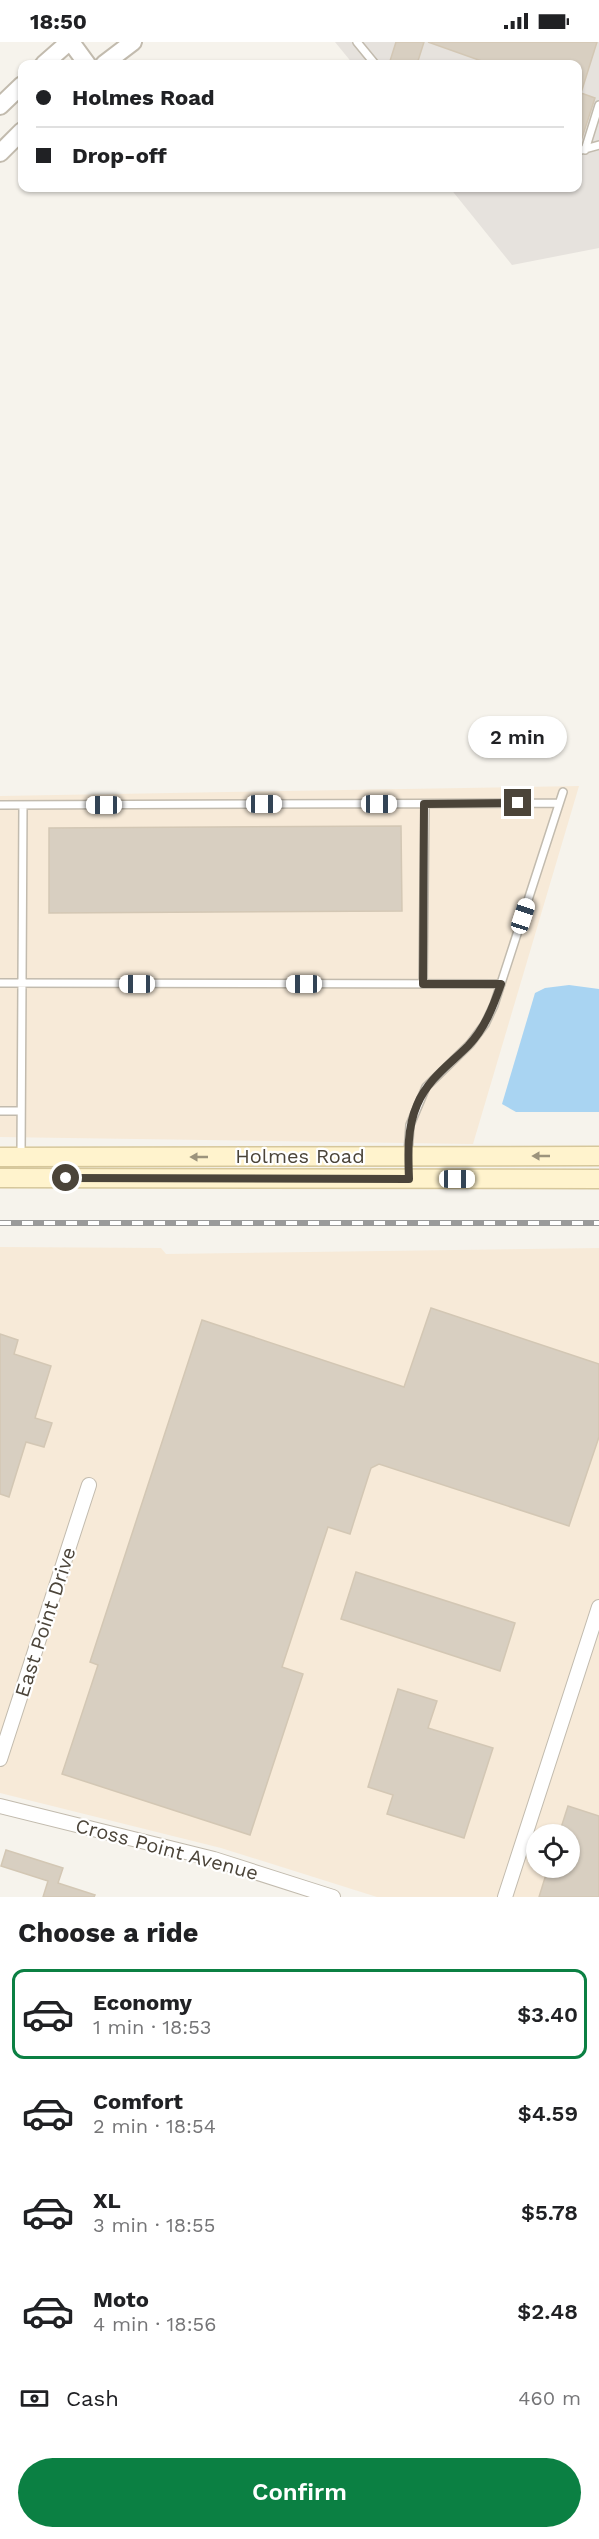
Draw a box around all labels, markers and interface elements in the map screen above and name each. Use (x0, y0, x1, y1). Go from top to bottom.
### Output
text: 18:50 (30, 9, 87, 34)
text: Holmes Road (72, 85, 215, 110)
text: Drop-off (72, 143, 167, 168)
callout: 2 min (468, 716, 568, 758)
text: 2 min (490, 725, 545, 749)
route end (504, 789, 531, 816)
car (246, 795, 282, 813)
car (361, 795, 397, 813)
car (86, 796, 122, 814)
car (509, 896, 537, 936)
car (119, 975, 155, 993)
car (286, 975, 322, 993)
street label: Holmes Road (235, 1144, 365, 1168)
one-way arrow (531, 1151, 550, 1161)
one-way arrow (189, 1152, 208, 1162)
route start (52, 1164, 79, 1191)
car (439, 1170, 475, 1188)
street label: East Point Drive (9, 1544, 81, 1700)
street label: Cross Point Avenue (73, 1813, 261, 1885)
map controls (526, 1824, 580, 1878)
button: locate (526, 1824, 580, 1878)
text: Choose a ride (18, 1917, 198, 1949)
icon: car (21, 1987, 75, 2041)
text: Economy (93, 1990, 192, 2015)
text: $3.40 (517, 2002, 578, 2027)
text: 1 min · 18:53 (93, 2015, 211, 2039)
icon: car (21, 2086, 75, 2140)
text: Comfort (93, 2089, 183, 2114)
text: $4.59 (518, 2101, 578, 2126)
text: 2 min · 18:54 (93, 2114, 216, 2138)
icon: car (21, 2185, 75, 2239)
text: XL (93, 2188, 121, 2213)
text: $5.78 (521, 2200, 578, 2225)
text: 3 min · 18:55 (93, 2213, 215, 2237)
icon: car (21, 2284, 75, 2338)
text: Moto (93, 2287, 149, 2312)
text: $2.48 (517, 2299, 578, 2324)
text: 4 min · 18:56 (93, 2312, 216, 2336)
icon: cash (18, 2382, 51, 2415)
text: Cash (66, 2386, 119, 2411)
text: 460 m (518, 2386, 581, 2410)
button: Confirm (18, 2458, 581, 2527)

